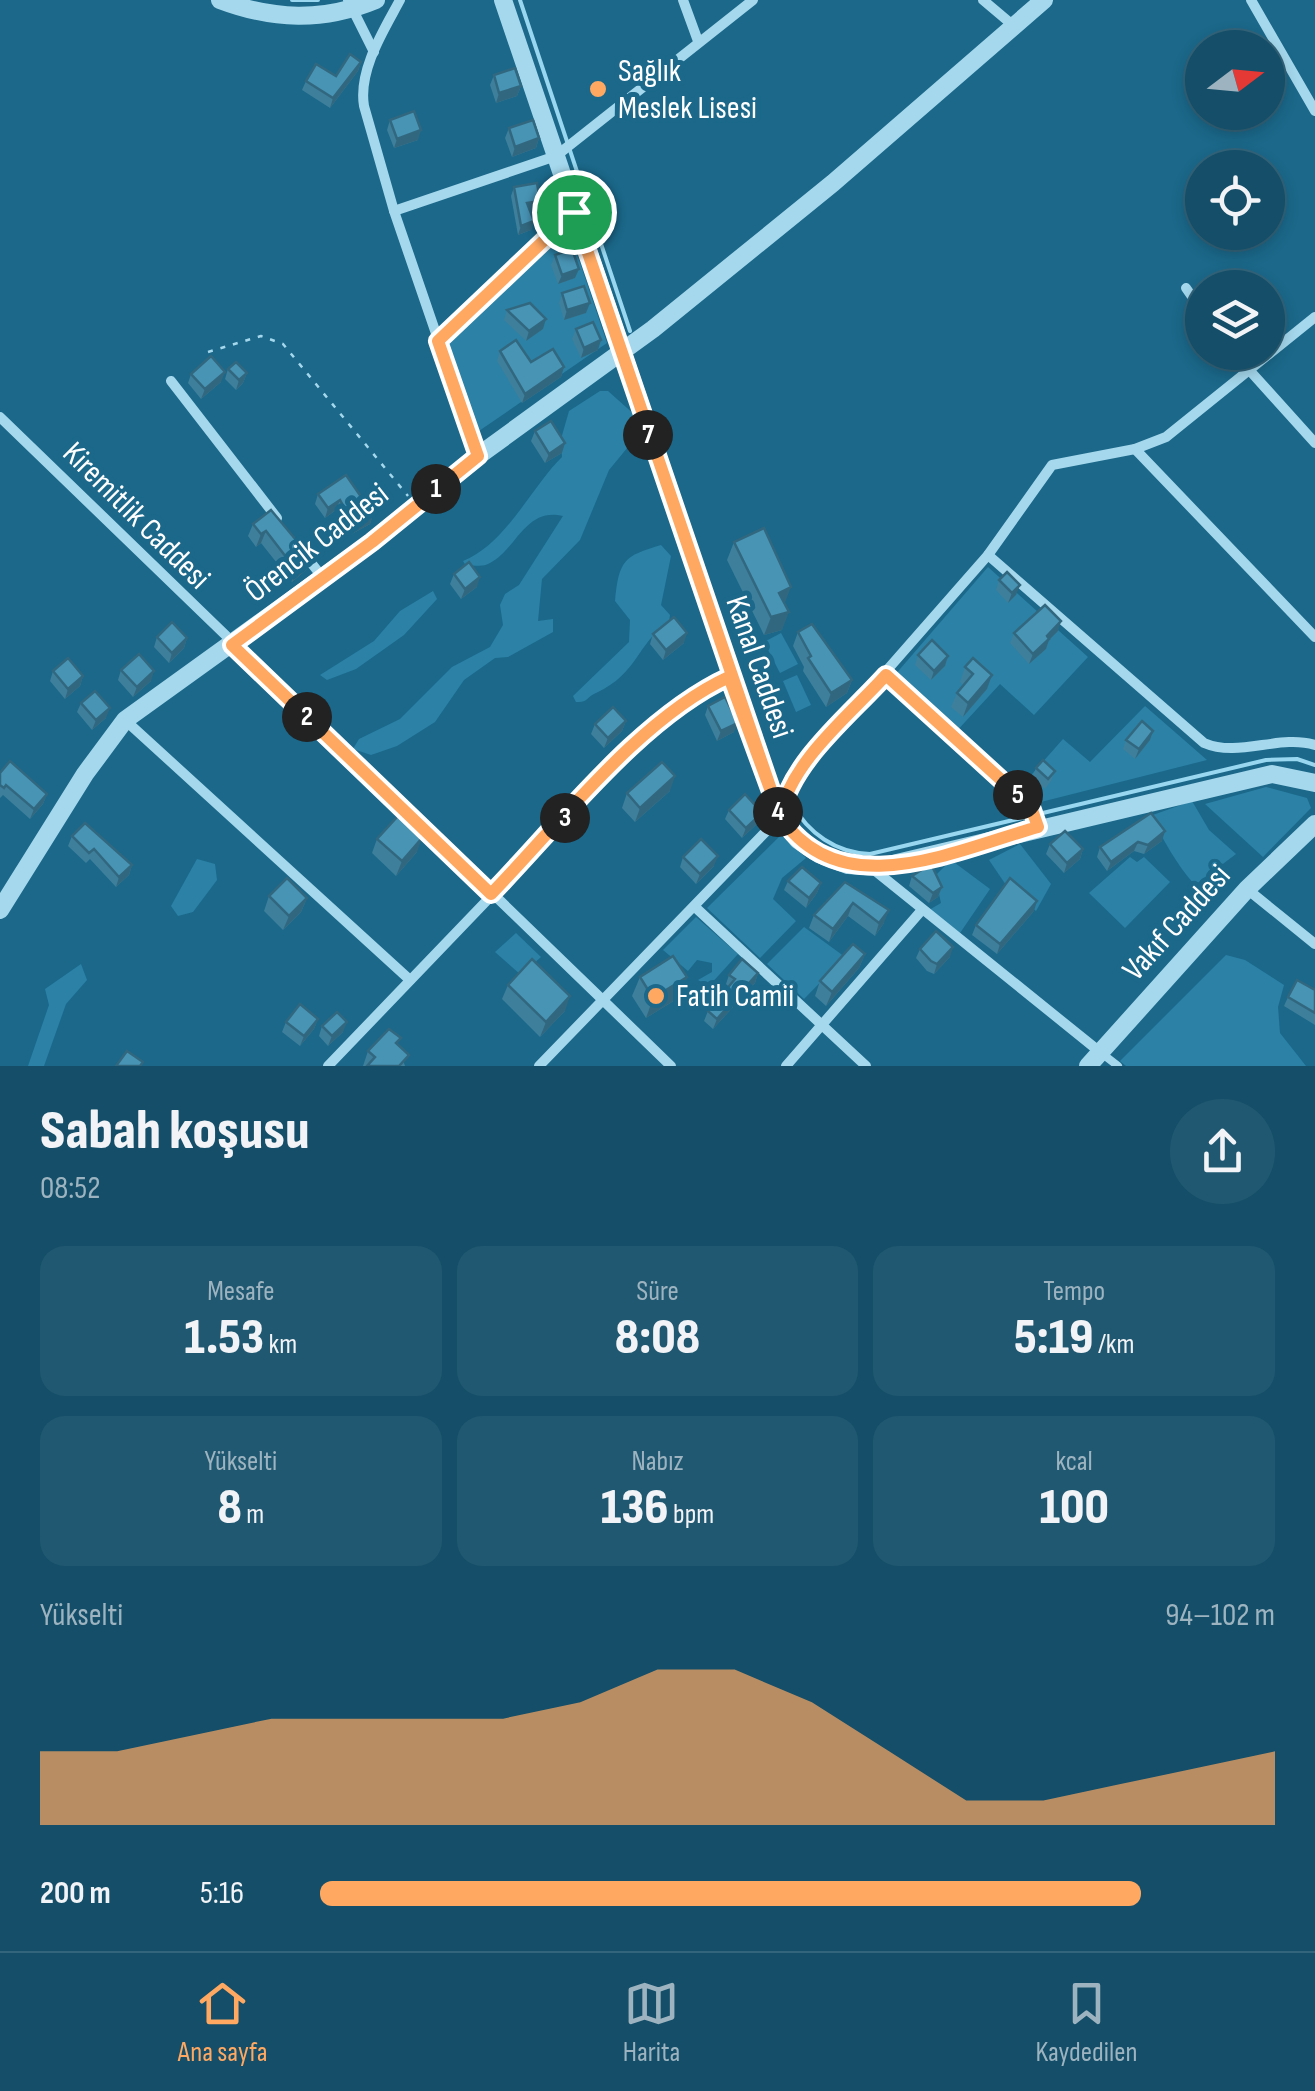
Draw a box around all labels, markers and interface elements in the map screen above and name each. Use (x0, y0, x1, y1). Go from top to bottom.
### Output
north arrow (1185, 30, 1285, 130)
map controls (1185, 30, 1285, 370)
place label: Sağlık Meslek Lisesi (618, 52, 757, 128)
marker: Sağlık Meslek Lisesi (587, 78, 609, 100)
button: locate (1185, 150, 1285, 250)
pin (532, 170, 617, 255)
icon: arrive (547, 185, 602, 240)
button: layers (1185, 270, 1285, 370)
pin: 7 (623, 410, 673, 460)
text: 7 (642, 418, 654, 451)
street label: Kiremitlik Caddesi (54, 434, 218, 598)
pin: 1 (411, 464, 461, 514)
text: 1 (431, 472, 441, 505)
street label: Örencik Caddesi (237, 475, 397, 611)
street label: Kanal Caddesi (716, 591, 802, 743)
pin: 2 (282, 692, 332, 742)
text: 2 (301, 700, 313, 733)
pin: 5 (993, 770, 1043, 820)
text: 5 (1012, 778, 1024, 811)
pin: 4 (753, 787, 803, 837)
pin: 3 (540, 793, 590, 843)
text: 4 (771, 795, 785, 828)
text: 3 (559, 801, 571, 834)
street label: Vakıf Caddesi (1115, 857, 1239, 989)
place label: Fatih Camii (676, 977, 794, 1016)
marker: Fatih Camii (645, 985, 667, 1007)
text: Sabah koşusu (40, 1098, 309, 1165)
button: share (1170, 1099, 1275, 1204)
text: 08:52 (40, 1169, 100, 1208)
text: Mesafe (207, 1275, 275, 1308)
text: Süre (636, 1275, 679, 1308)
text: Tempo (1043, 1275, 1105, 1308)
text: 1.53 (184, 1308, 264, 1368)
text: 8:08 (615, 1308, 700, 1368)
text: 5:19 (1014, 1308, 1094, 1368)
text: km (264, 1328, 297, 1361)
text: /km (1094, 1328, 1134, 1361)
text: Yükselti (204, 1445, 277, 1478)
text: Nabız (632, 1445, 683, 1478)
text: kcal (1056, 1445, 1093, 1478)
text: 8 (217, 1478, 242, 1538)
text: 136 (601, 1478, 669, 1538)
text: 100 (1039, 1478, 1109, 1538)
text: m (242, 1498, 264, 1531)
text: bpm (669, 1498, 714, 1531)
text: Yükselti (40, 1596, 123, 1635)
text: 94–102 m (1165, 1596, 1275, 1635)
text: 200 m (40, 1874, 111, 1913)
text: 5:16 (200, 1874, 244, 1913)
tab: Ana sayfa (178, 1976, 267, 2069)
tab: Harita (623, 1976, 680, 2069)
tab: Kaydedilen (1035, 1976, 1137, 2069)

